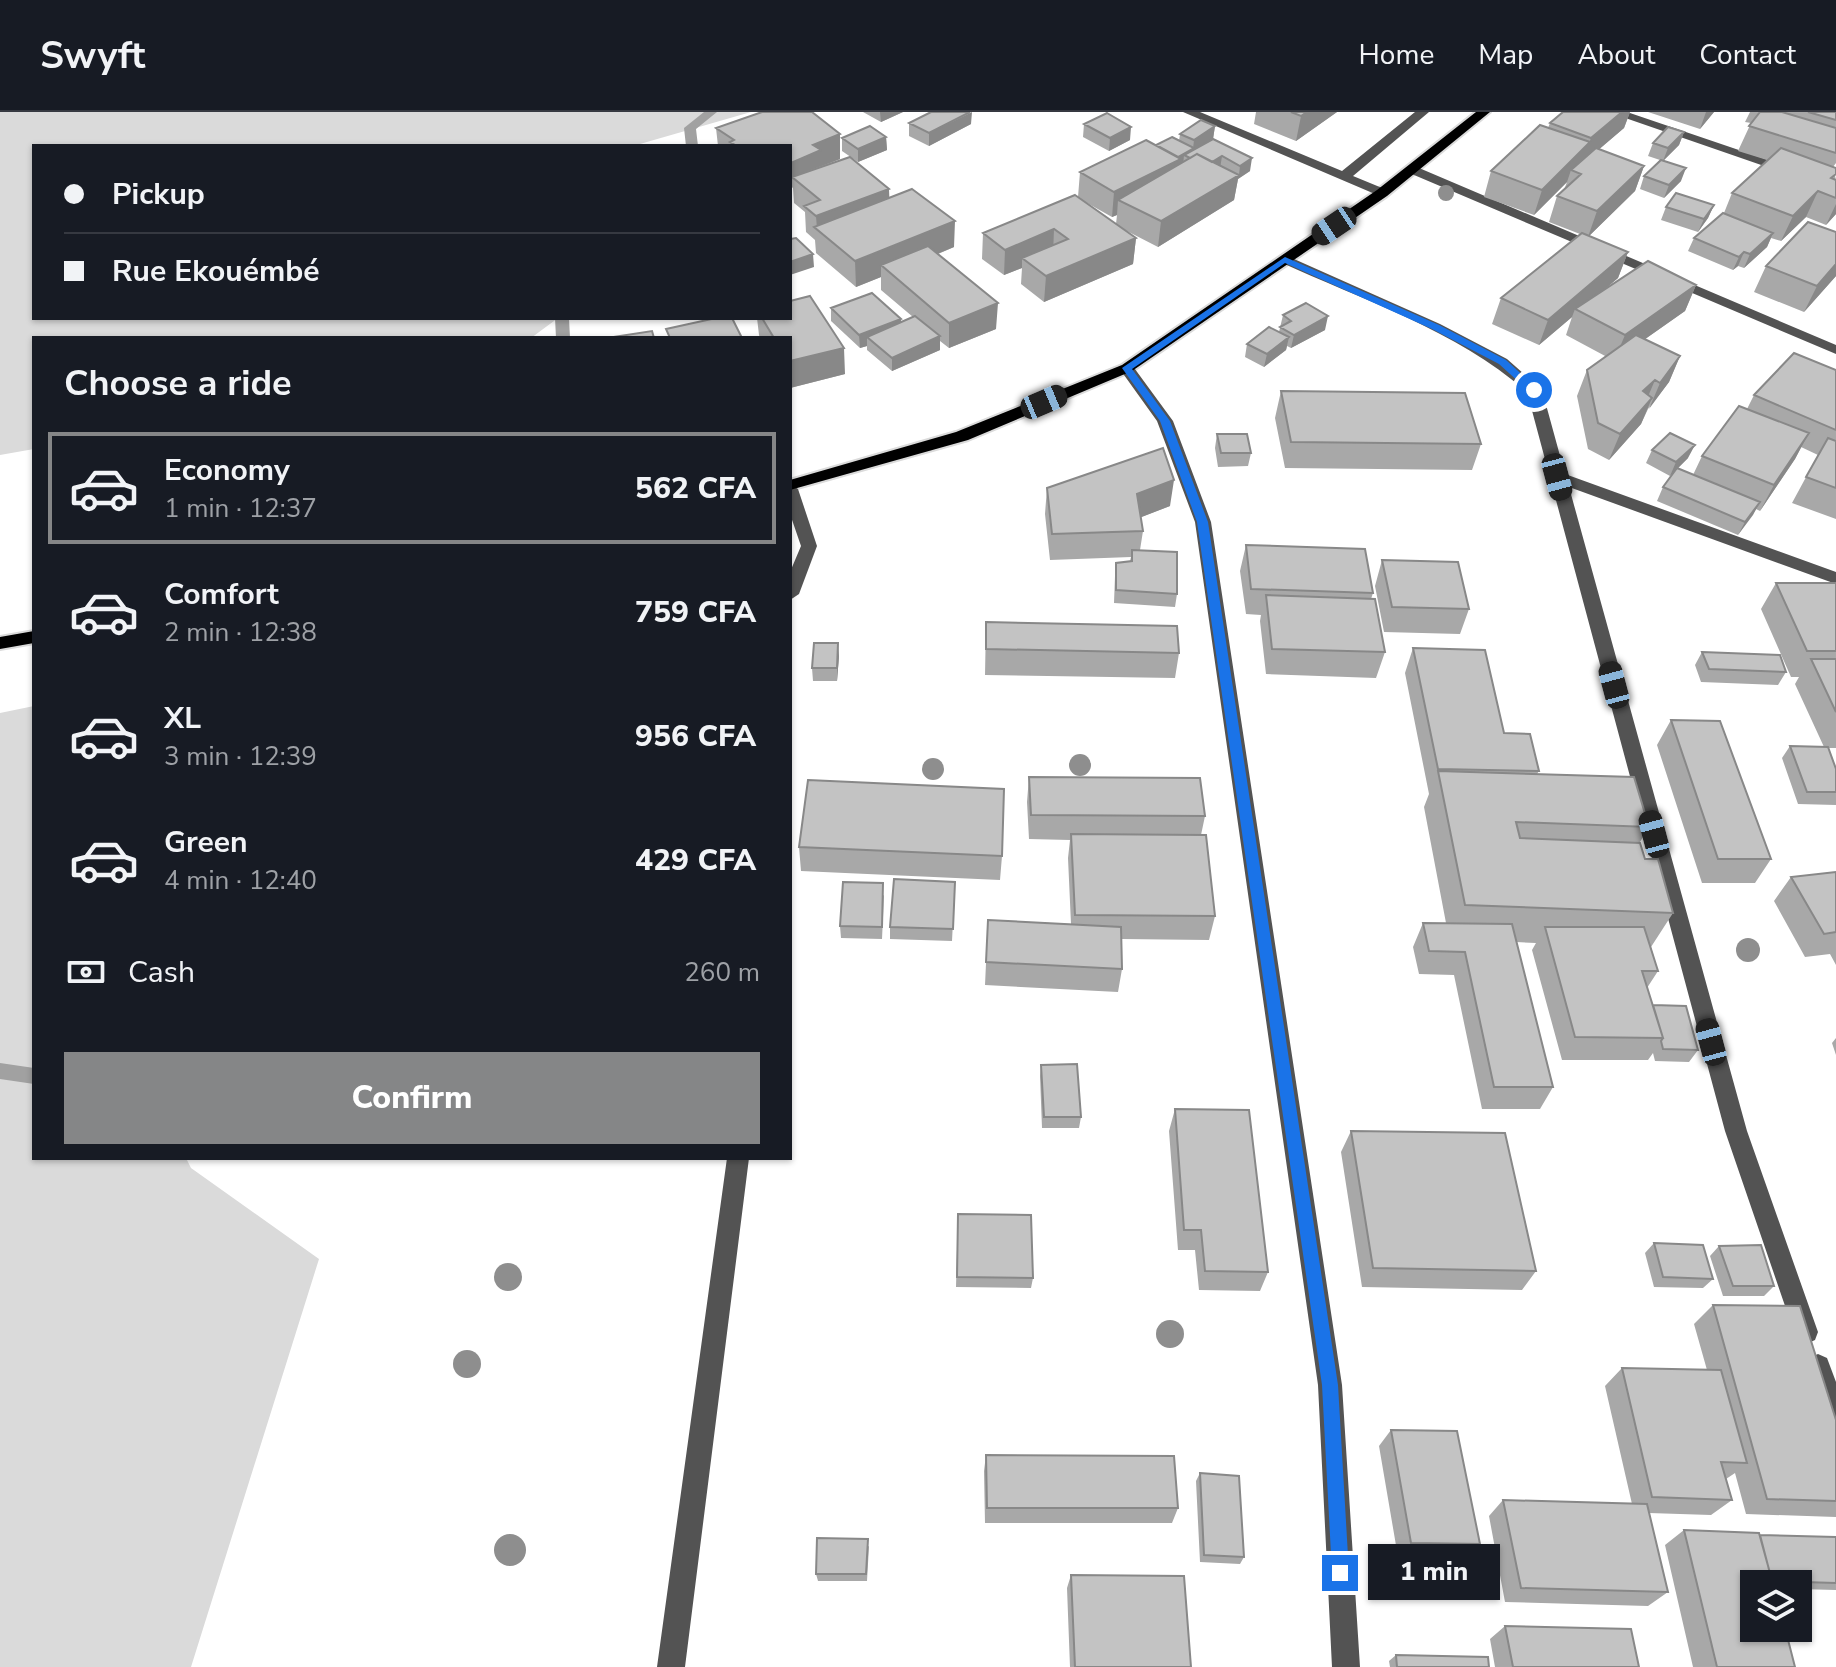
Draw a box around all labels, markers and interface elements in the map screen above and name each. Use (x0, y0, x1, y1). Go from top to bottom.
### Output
text: Swyft (40, 30, 145, 81)
text: Home (1359, 36, 1434, 74)
text: Map (1478, 36, 1533, 74)
text: About (1577, 36, 1655, 74)
text: Contact (1699, 36, 1796, 74)
text: Pickup (112, 174, 205, 215)
car (1307, 203, 1361, 249)
text: Rue Ekouémbé (112, 251, 319, 292)
text: Choose a ride (64, 359, 292, 408)
route start (1516, 372, 1552, 408)
car (1017, 382, 1071, 422)
text: Economy (164, 450, 290, 491)
car (1539, 451, 1575, 503)
icon: car (68, 452, 140, 524)
text: 562 CFA (635, 468, 756, 509)
text: 1 min · 12:37 (164, 491, 317, 526)
text: Comfort (164, 574, 279, 615)
icon: car (68, 576, 140, 648)
text: 759 CFA (635, 592, 756, 633)
text: 2 min · 12:38 (164, 615, 317, 650)
car (1596, 659, 1632, 711)
text: XL (164, 698, 201, 739)
icon: car (68, 700, 140, 772)
text: 956 CFA (635, 716, 756, 757)
text: 3 min · 12:39 (164, 739, 317, 774)
car (1636, 808, 1672, 860)
text: Green (164, 822, 248, 863)
icon: car (68, 824, 140, 896)
text: 429 CFA (635, 840, 756, 881)
text: 4 min · 12:40 (164, 863, 317, 898)
icon: cash (64, 950, 108, 994)
text: Cash (128, 952, 195, 993)
text: 260 m (684, 955, 760, 990)
car (1693, 1016, 1729, 1068)
button: Confirm (64, 1052, 760, 1144)
callout: 1 min (1368, 1545, 1500, 1601)
text: 1 min (1400, 1554, 1468, 1589)
route end (1322, 1555, 1358, 1591)
map controls (1740, 1570, 1812, 1642)
button: layers (1740, 1570, 1812, 1642)

